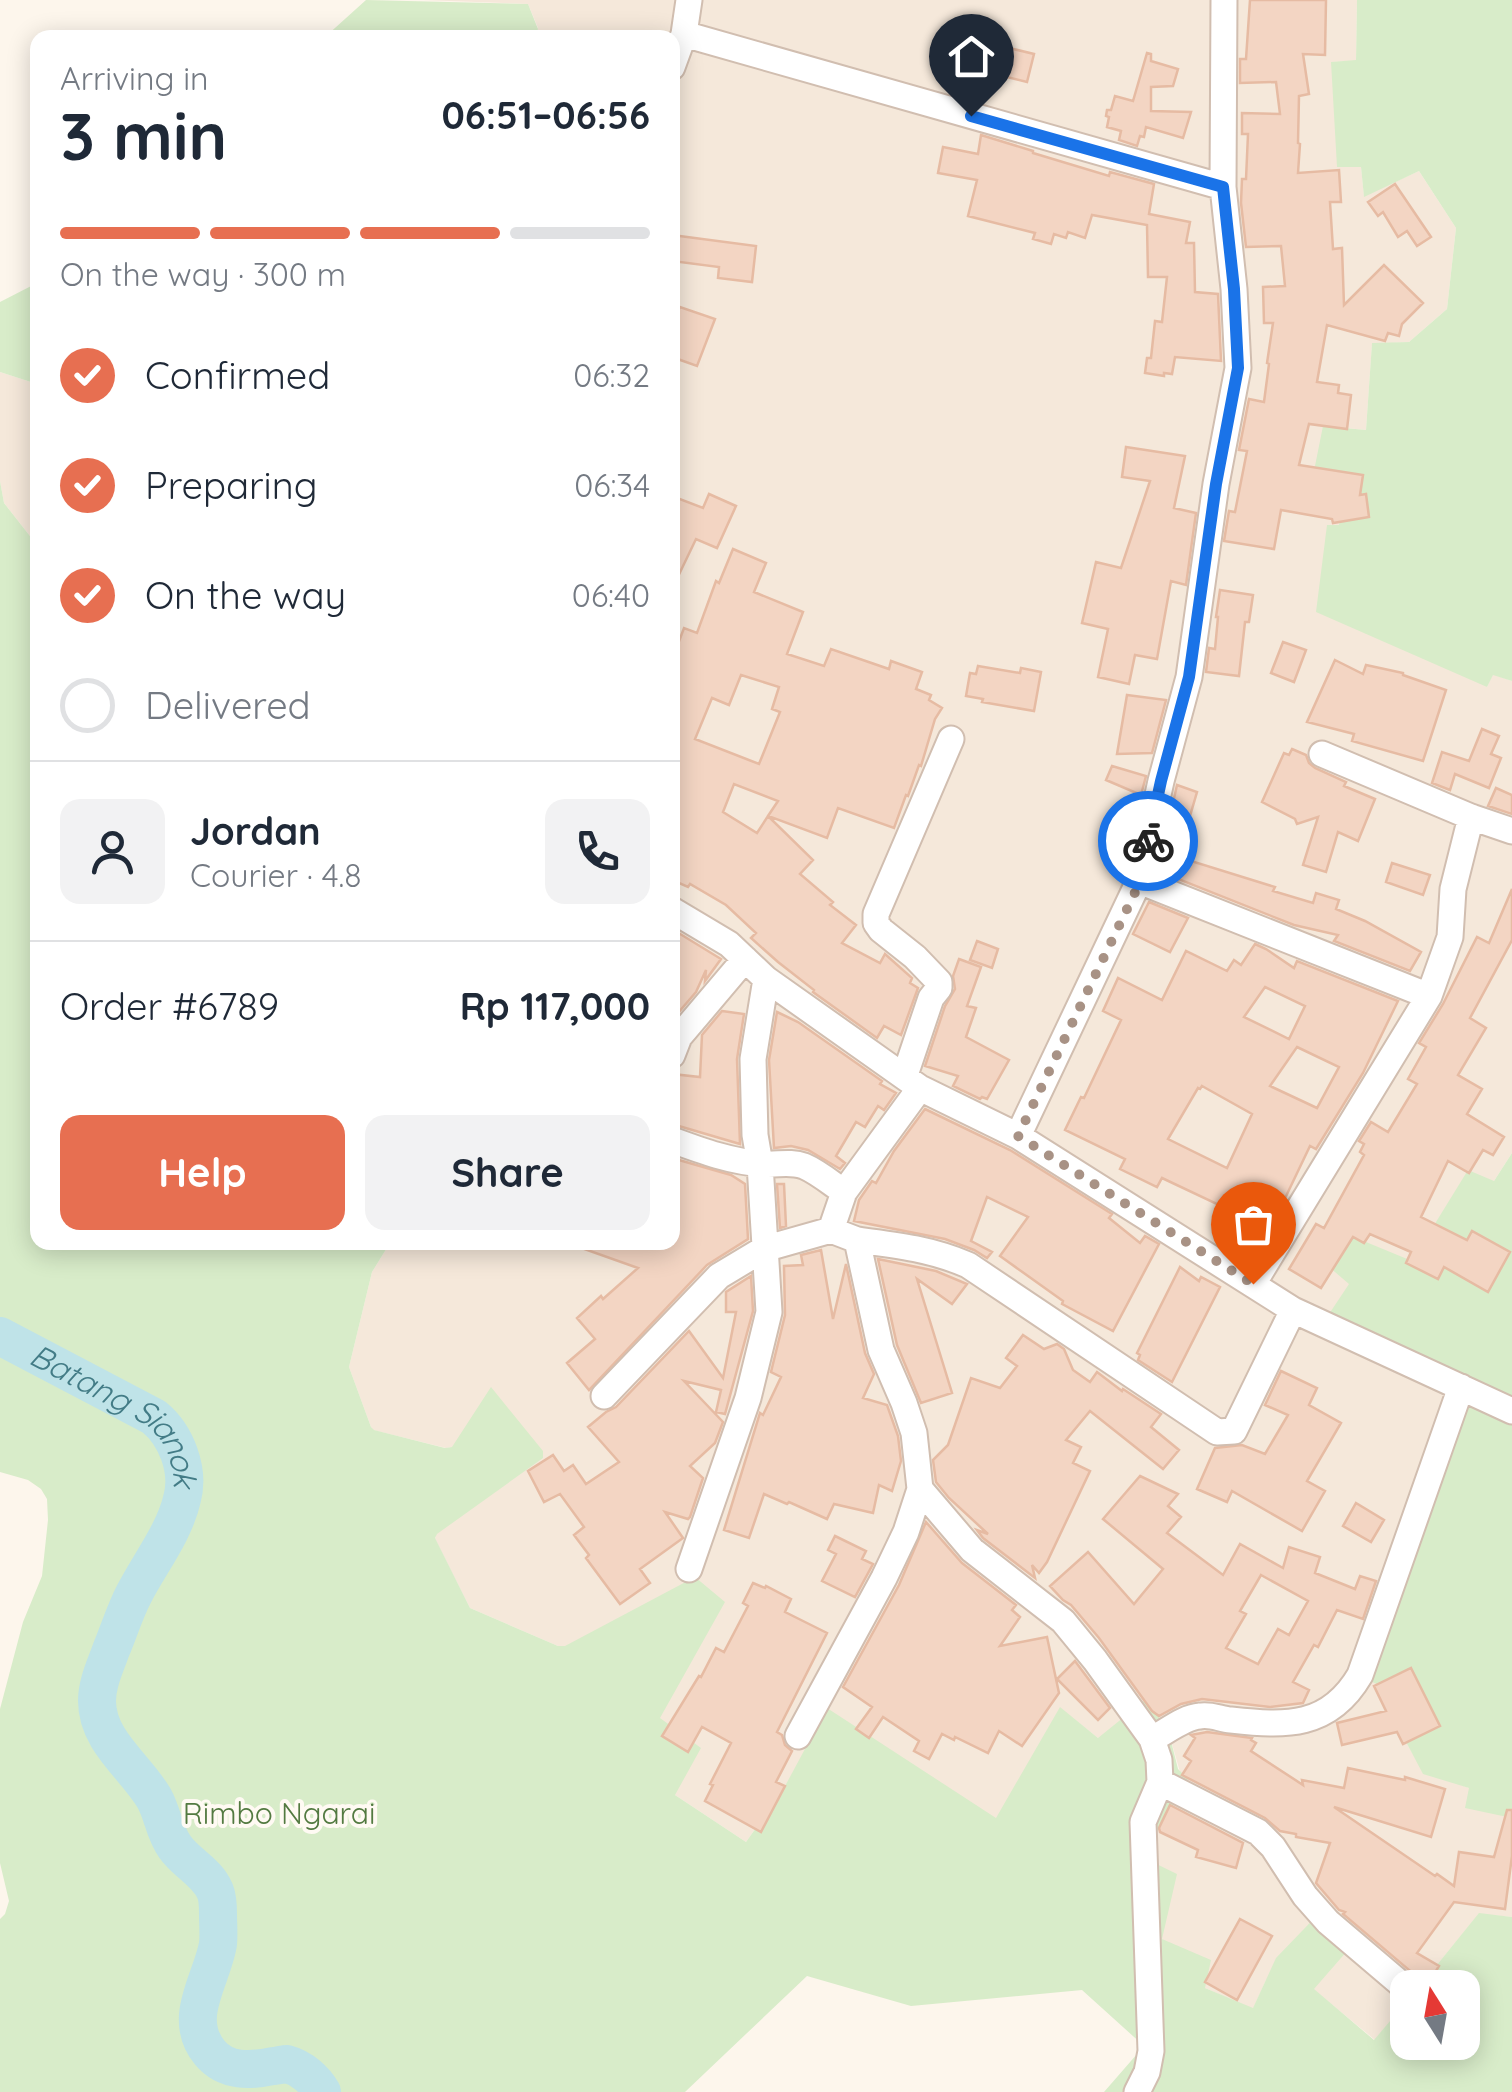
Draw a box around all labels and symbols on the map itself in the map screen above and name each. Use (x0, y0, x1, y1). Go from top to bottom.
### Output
pin (929, 14, 1014, 117)
courier (1098, 791, 1198, 891)
pin (1211, 1182, 1296, 1285)
water label: Batang Sianok (23, 1334, 206, 1491)
park label: Rimbo Ngarai (183, 1794, 375, 1832)
north arrow (1390, 1970, 1480, 2060)

